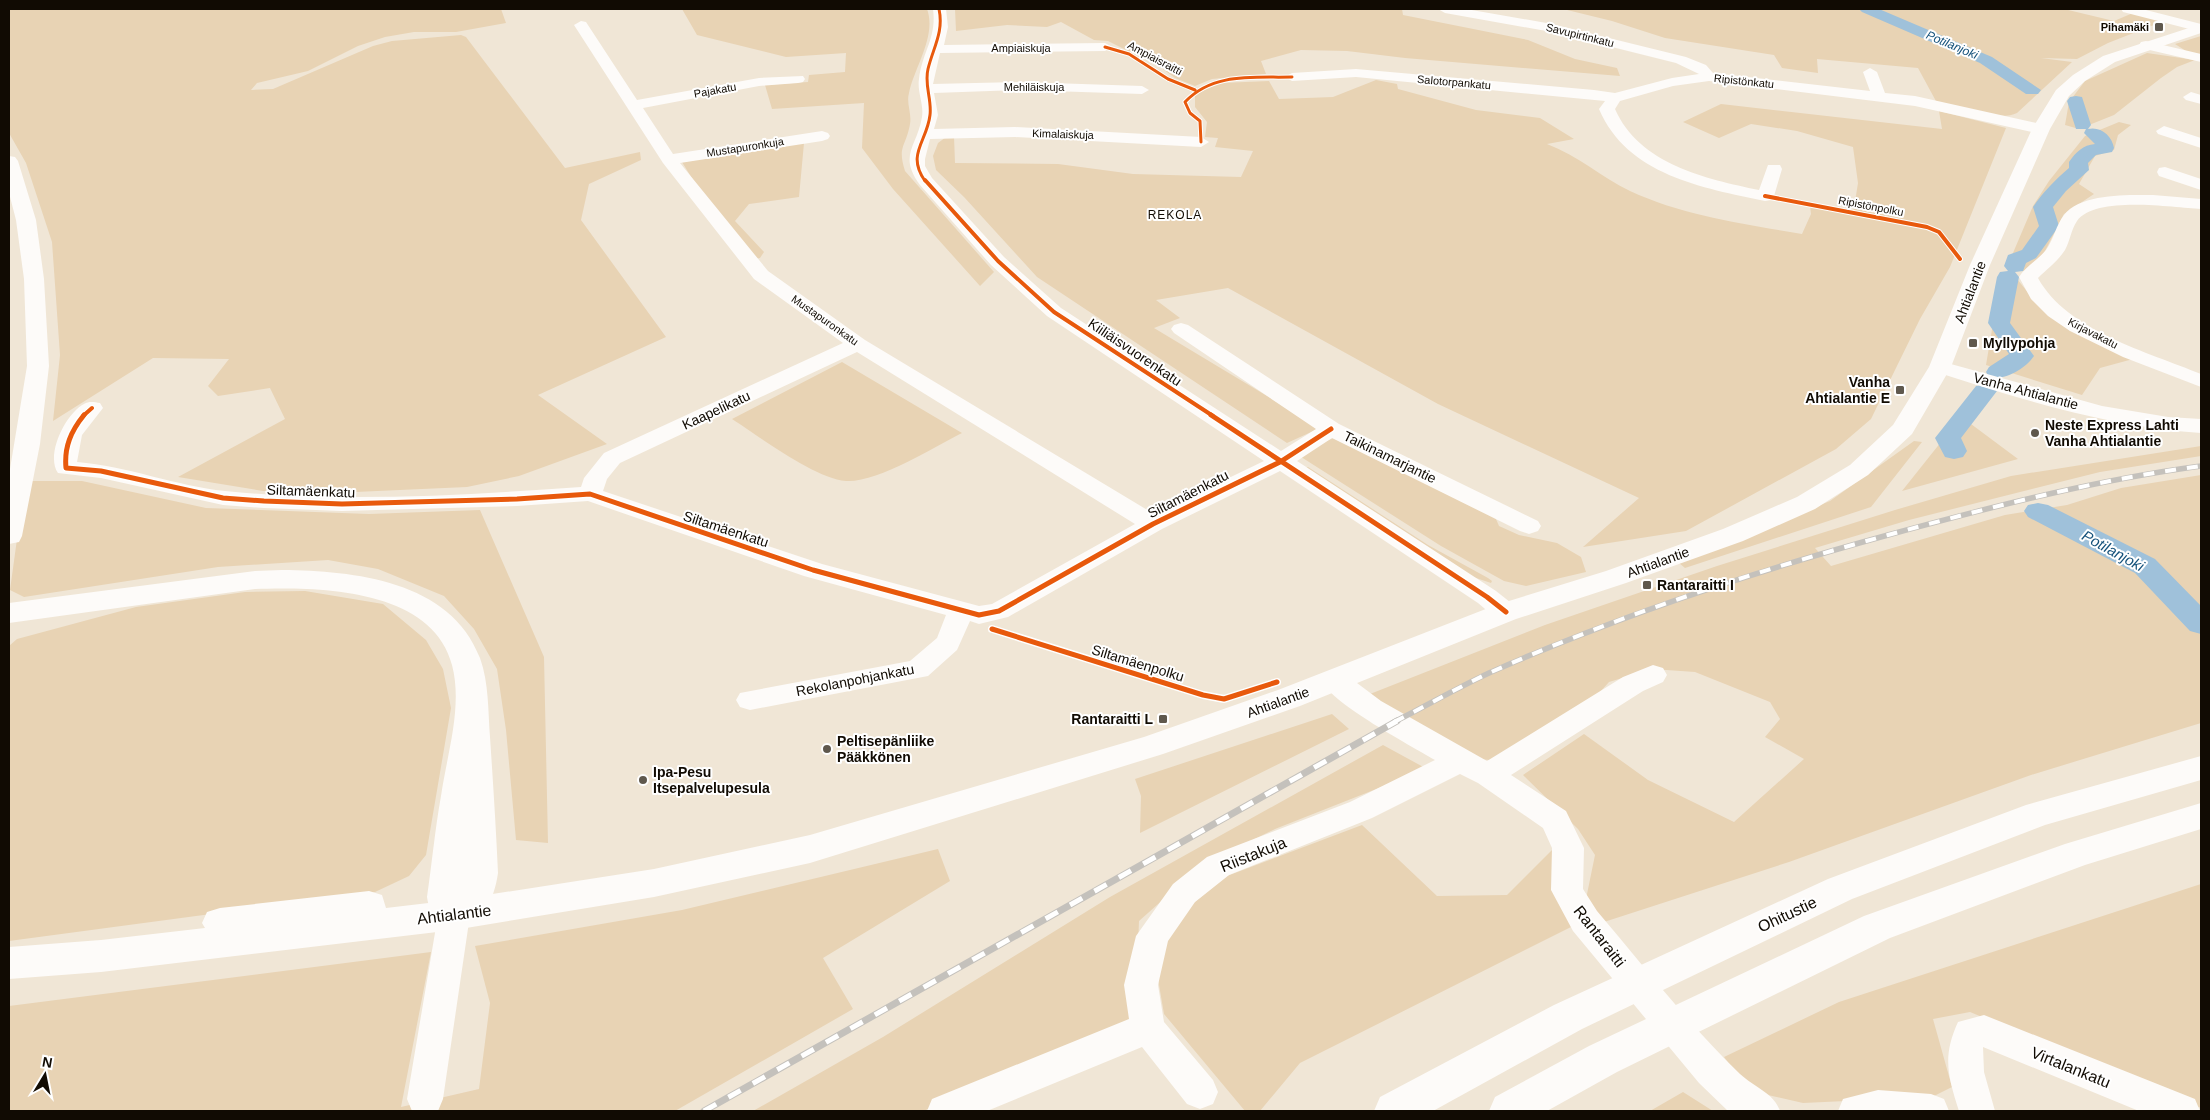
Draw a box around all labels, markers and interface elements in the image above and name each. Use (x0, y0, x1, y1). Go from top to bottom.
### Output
street label: Savupirtinkatu (1545, 21, 1615, 49)
place label: Pihamäki (2101, 21, 2149, 33)
marker: Pihamäki (2153, 21, 2165, 33)
water label: Potilanjoki (1924, 28, 1980, 62)
street label: Ampiaisraitti (1126, 39, 1184, 77)
street label: Ampiaiskuja (991, 42, 1052, 54)
street label: Ripistönkatu (1713, 72, 1775, 90)
street label: Salotorpankatu (1417, 73, 1491, 91)
street label: Pajakatu (693, 80, 737, 100)
street label: Mehiläiskuja (1004, 81, 1065, 93)
street label: Kimalaiskuja (1032, 127, 1095, 141)
street label: Mustapuronkuja (705, 135, 785, 159)
street label: Ripistönpolku (1837, 194, 1905, 218)
district label: REKOLA (1148, 208, 1202, 222)
street label: Ahtialantie (1951, 258, 1989, 325)
street label: Mustapuronkatu (789, 292, 861, 348)
street label: Kiiliäisvuorenkatu (1085, 315, 1185, 389)
street label: Kirjavakatu (2066, 315, 2120, 351)
place label: Myllypohja (1983, 335, 2056, 351)
marker: Myllypohja (1967, 337, 1979, 349)
street label: Vanha Ahtialantie (1972, 369, 2080, 413)
place label: Vanha Ahtialantie E (1805, 374, 1890, 406)
marker: Vanha Ahtialantie E (1894, 384, 1906, 396)
street label: Kaapelikatu (679, 387, 753, 433)
place label: Neste Express Lahti Vanha Ahtialantie (2045, 417, 2179, 449)
marker: Neste Express Lahti Vanha Ahtialantie (2029, 427, 2041, 439)
street label: Taikinamarjantie (1341, 428, 1439, 486)
street label: Siltamäenkatu (1145, 467, 1231, 521)
street label: Siltamäenkatu (266, 481, 356, 501)
street label: Siltamäenkatu (681, 508, 771, 550)
water label: Potilanjoki (2079, 527, 2148, 575)
street label: Ahtialantie (1625, 543, 1692, 581)
place label: Rantaraitti I (1657, 577, 1734, 593)
marker: Rantaraitti I (1641, 579, 1653, 591)
street label: Siltamäenpolku (1090, 641, 1186, 685)
street label: Rekolanpohjankatu (795, 661, 915, 699)
street label: Ahtialantie (1245, 683, 1312, 721)
place label: Rantaraitti L (1071, 711, 1153, 727)
marker: Rantaraitti L (1157, 713, 1169, 725)
place label: Peltisepänliike Pääkkönen (837, 733, 934, 765)
marker: Peltisepänliike Pääkkönen (821, 743, 833, 755)
place label: Ipa-Pesu Itsepalvelupesula (653, 764, 770, 796)
marker: Ipa-Pesu Itsepalvelupesula (637, 774, 649, 786)
street label: Riistakuja (1218, 834, 1289, 875)
street label: Ohitustie (1755, 893, 1820, 935)
street label: Ahtialantie (416, 901, 492, 927)
street label: Rantaraitti (1570, 902, 1629, 970)
street label: Virtalankatu (2029, 1044, 2113, 1091)
north arrow (20, 1050, 70, 1100)
text: N (41, 1053, 54, 1071)

